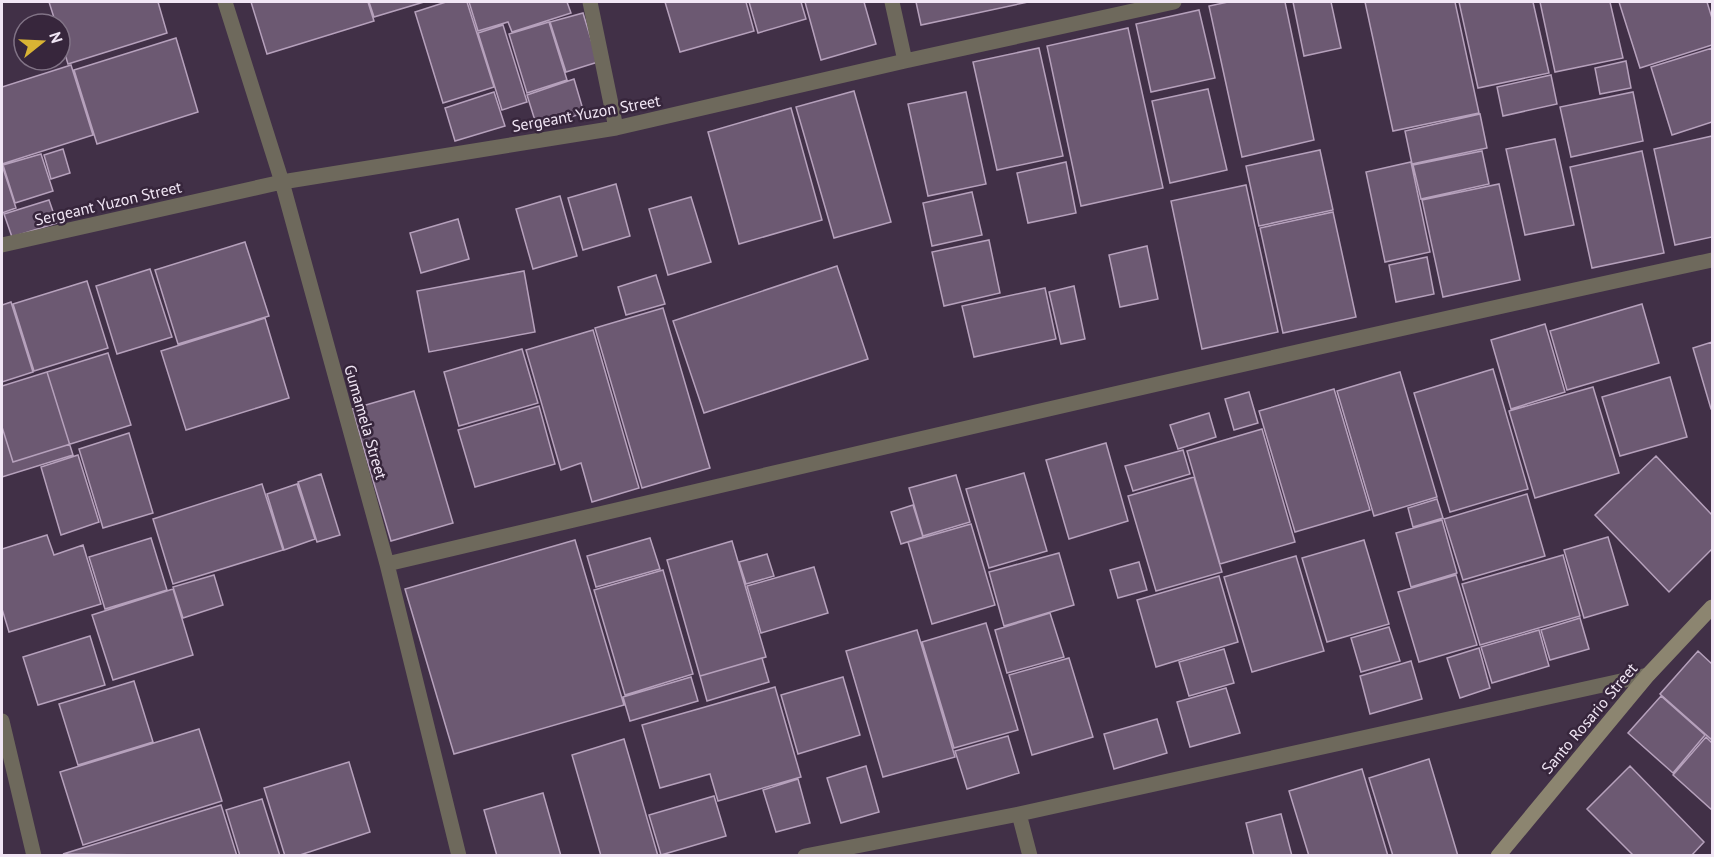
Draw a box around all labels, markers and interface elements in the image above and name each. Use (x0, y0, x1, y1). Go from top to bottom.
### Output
north arrow (12, 12, 72, 72)
text: N (45, 29, 67, 45)
street label: Sergeant Yuzon Street (510, 90, 662, 136)
street label: Sergeant Yuzon Street (32, 176, 184, 230)
street label: Gumamela Street (340, 362, 392, 482)
street label: Santo Rosario Street (1537, 658, 1642, 778)

